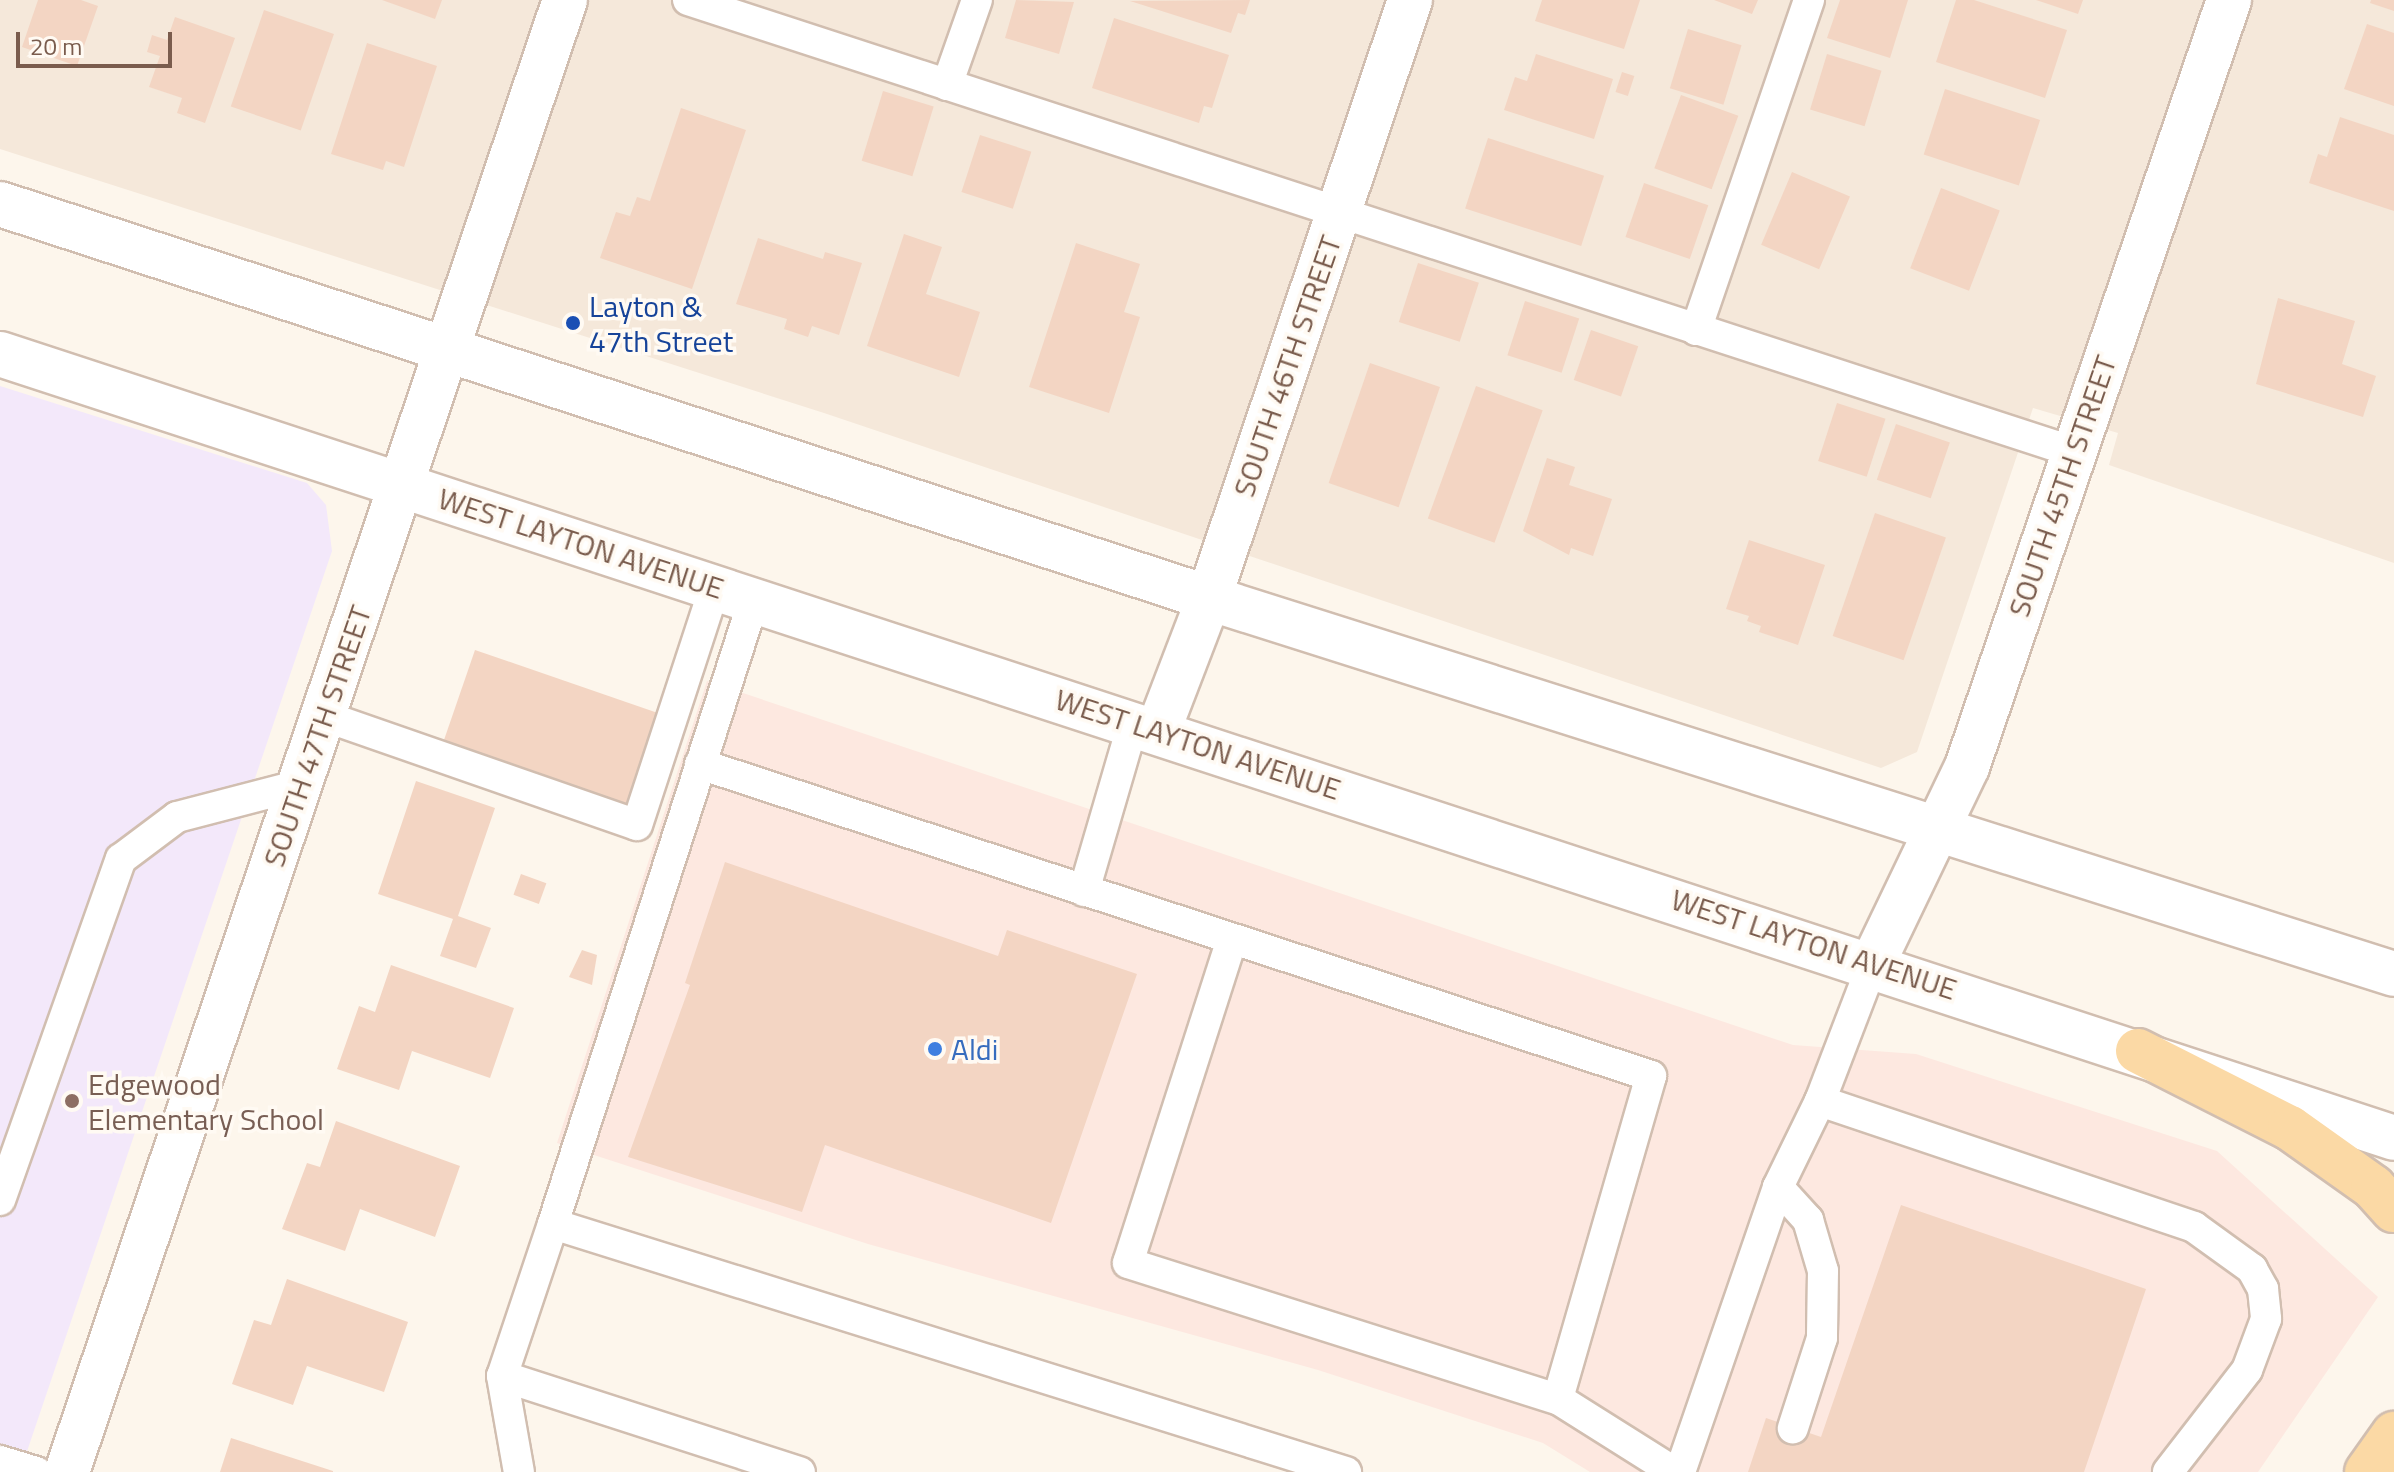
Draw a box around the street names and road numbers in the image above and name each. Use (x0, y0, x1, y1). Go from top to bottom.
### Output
street label: SOUTH 46TH STREET (1225, 231, 1349, 501)
street label: SOUTH 45TH STREET (2000, 351, 2124, 621)
street label: WEST LAYTON AVENUE (434, 480, 728, 606)
street label: SOUTH 47TH STREET (255, 601, 379, 871)
street label: WEST LAYTON AVENUE (1051, 681, 1345, 807)
street label: WEST LAYTON AVENUE (1667, 881, 1961, 1007)

